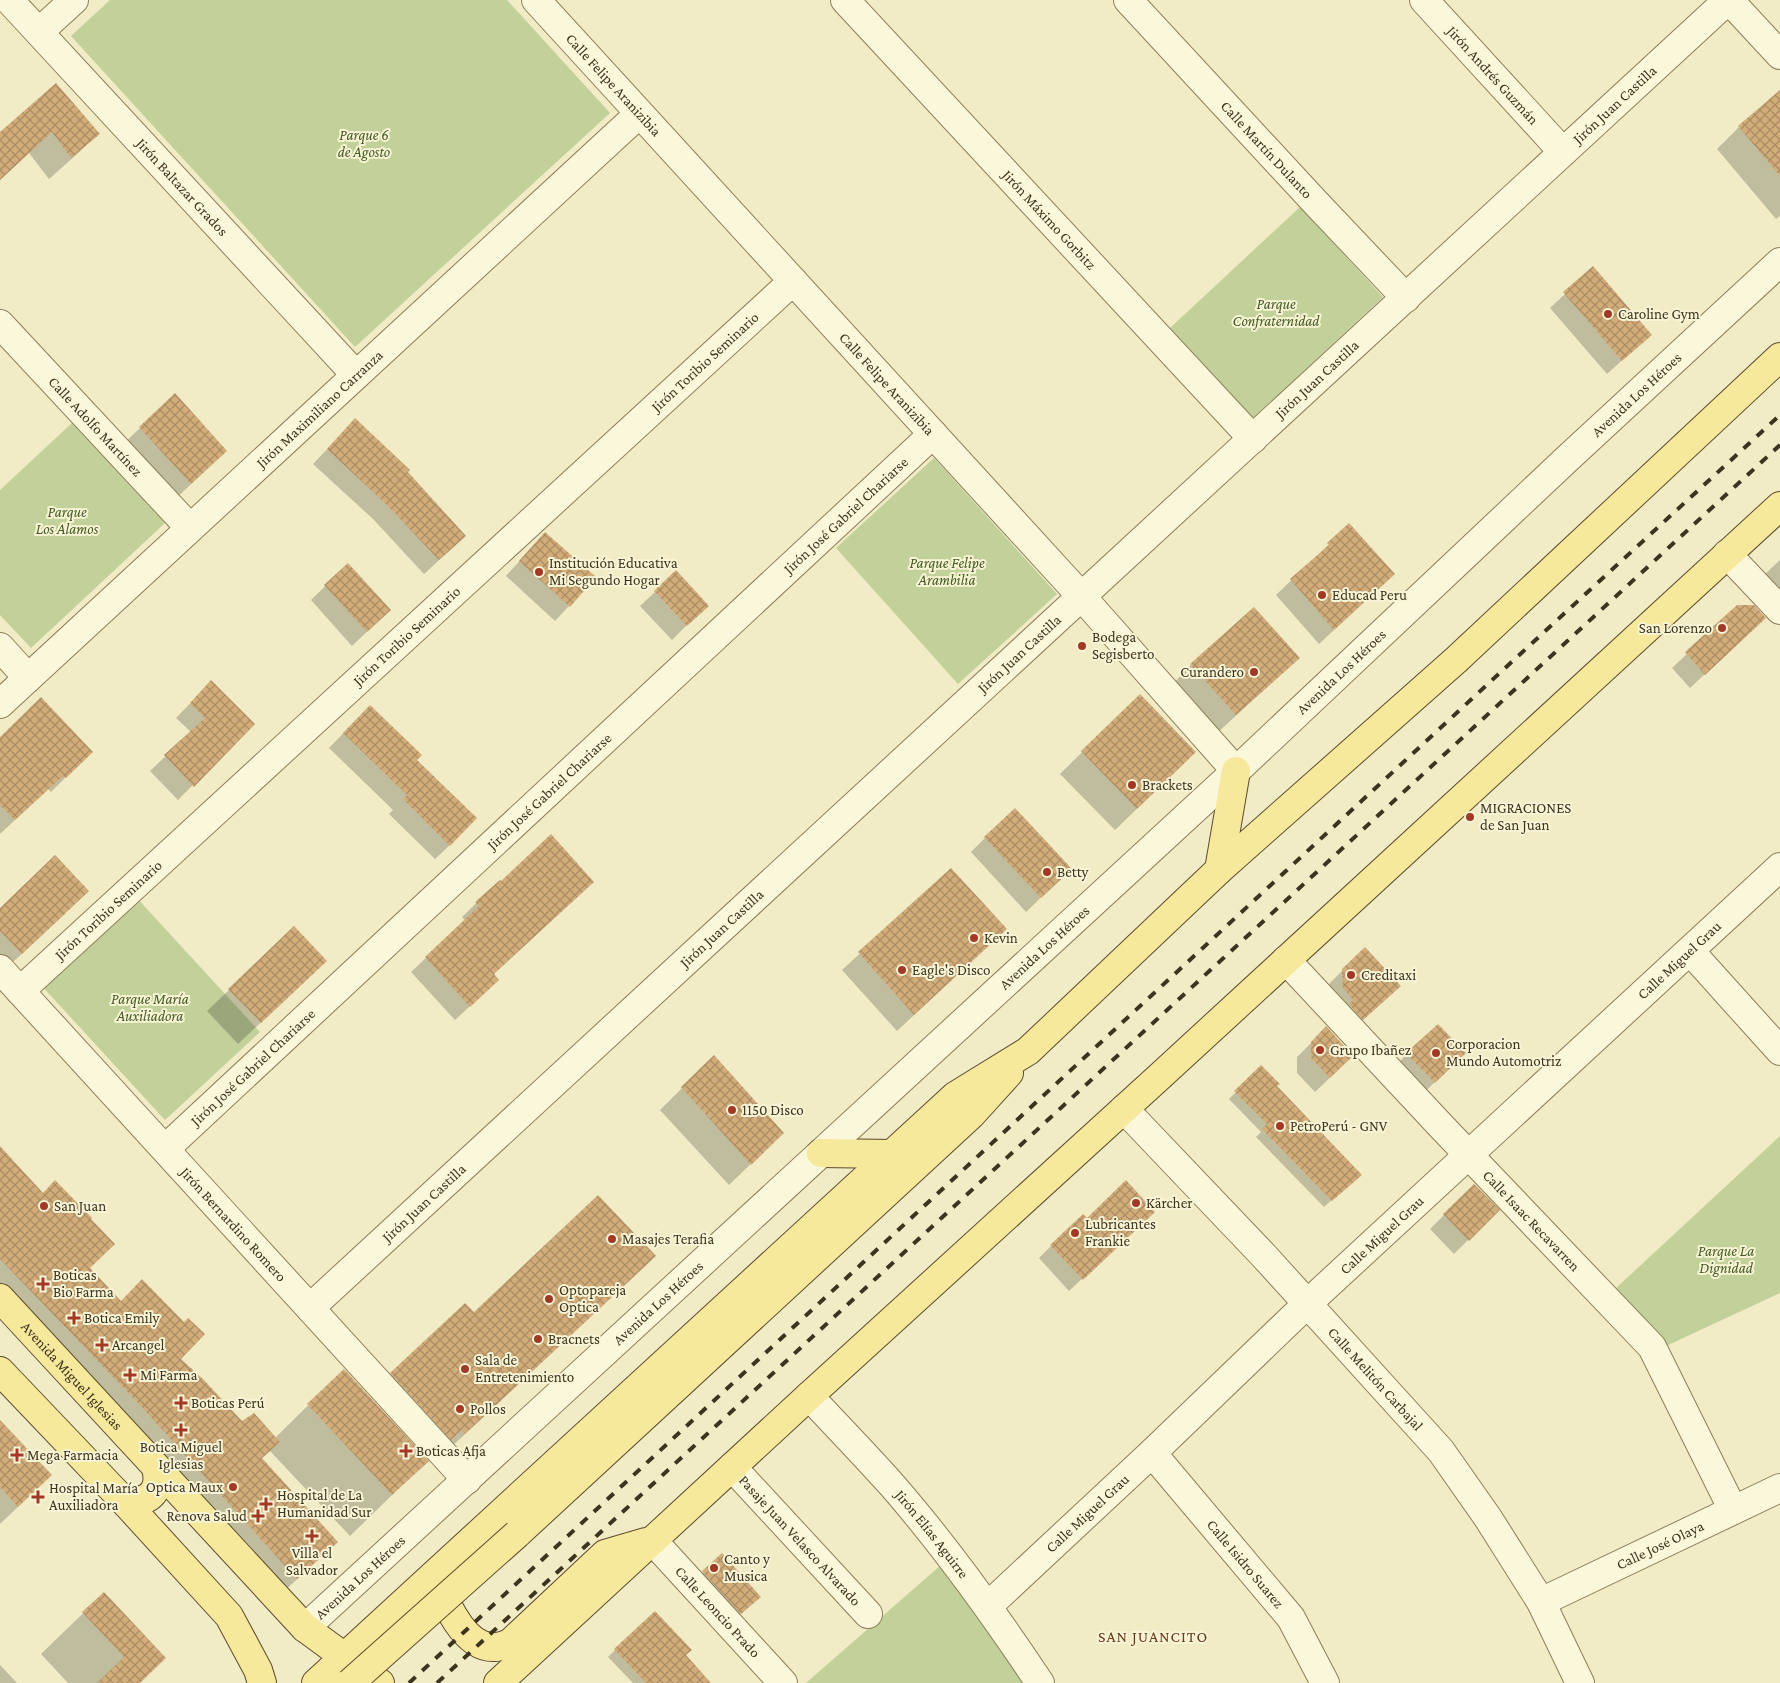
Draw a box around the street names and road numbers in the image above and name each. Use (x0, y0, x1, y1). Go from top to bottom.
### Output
street label: Jirón Andrés Guzmán (1442, 21, 1542, 128)
street label: Calle Felipe Aranizibia (563, 30, 665, 139)
street label: Jirón Juan Castilla (1568, 62, 1660, 149)
street label: Calle Martín Dulanto (1218, 98, 1316, 202)
street label: Jirón Baltazar Grados (131, 134, 231, 239)
street label: Jirón Máximo Gorbitz (997, 165, 1099, 273)
street label: Jirón Toribio Seminario (647, 309, 762, 417)
street label: Calle Felipe Aranizibia (836, 329, 938, 438)
street label: Jirón Juan Castilla (1271, 337, 1362, 424)
street label: Jirón Maximiliano Carranza (252, 347, 386, 473)
street label: Avenida Los Héroes (1588, 349, 1685, 440)
street label: Calle Adolfo Martínez (45, 373, 146, 480)
street label: Jirón José Gabriel Chariarse (779, 453, 911, 579)
street label: Jirón Toribio Seminario (348, 583, 463, 691)
street label: Jirón Juan Castilla (973, 611, 1064, 698)
street label: Avenida Los Héroes (1293, 626, 1389, 718)
street label: Jirón José Gabriel Chariarse (482, 729, 615, 855)
street label: Jirón Toribio Seminario (50, 857, 165, 965)
street label: Jirón Juan Castilla (675, 886, 767, 973)
street label: Avenida Los Héroes (996, 902, 1093, 993)
street label: Calle Miguel Grau (1634, 918, 1724, 1002)
street label: Jirón José Gabriel Chariarse (186, 1005, 318, 1131)
street label: Jirón Juan Castilla (378, 1161, 469, 1247)
street label: Jirón Bernardino Romero (175, 1163, 290, 1285)
street label: Calle Isaac Recavarren (1480, 1167, 1583, 1274)
street label: Calle Miguel Grau (1337, 1193, 1427, 1277)
street label: Avenida Los Héroes (610, 1258, 706, 1348)
street label: Avenida Miguel Iglesias (18, 1319, 126, 1433)
street label: Calle Melitón Carbajal (1325, 1324, 1426, 1434)
street label: Calle Miguel Grau (1043, 1471, 1132, 1556)
street label: Pasaje Juan Velasco Alvarado (736, 1472, 864, 1609)
street label: Jirón Elías Aguirre (890, 1485, 972, 1582)
street label: Calle Isidro Suarez (1204, 1516, 1287, 1611)
street label: Calle José Olaya (1614, 1518, 1706, 1573)
street label: Avenida Los Héroes (312, 1532, 408, 1622)
street label: Calle Leoncio Prado (672, 1563, 764, 1661)

